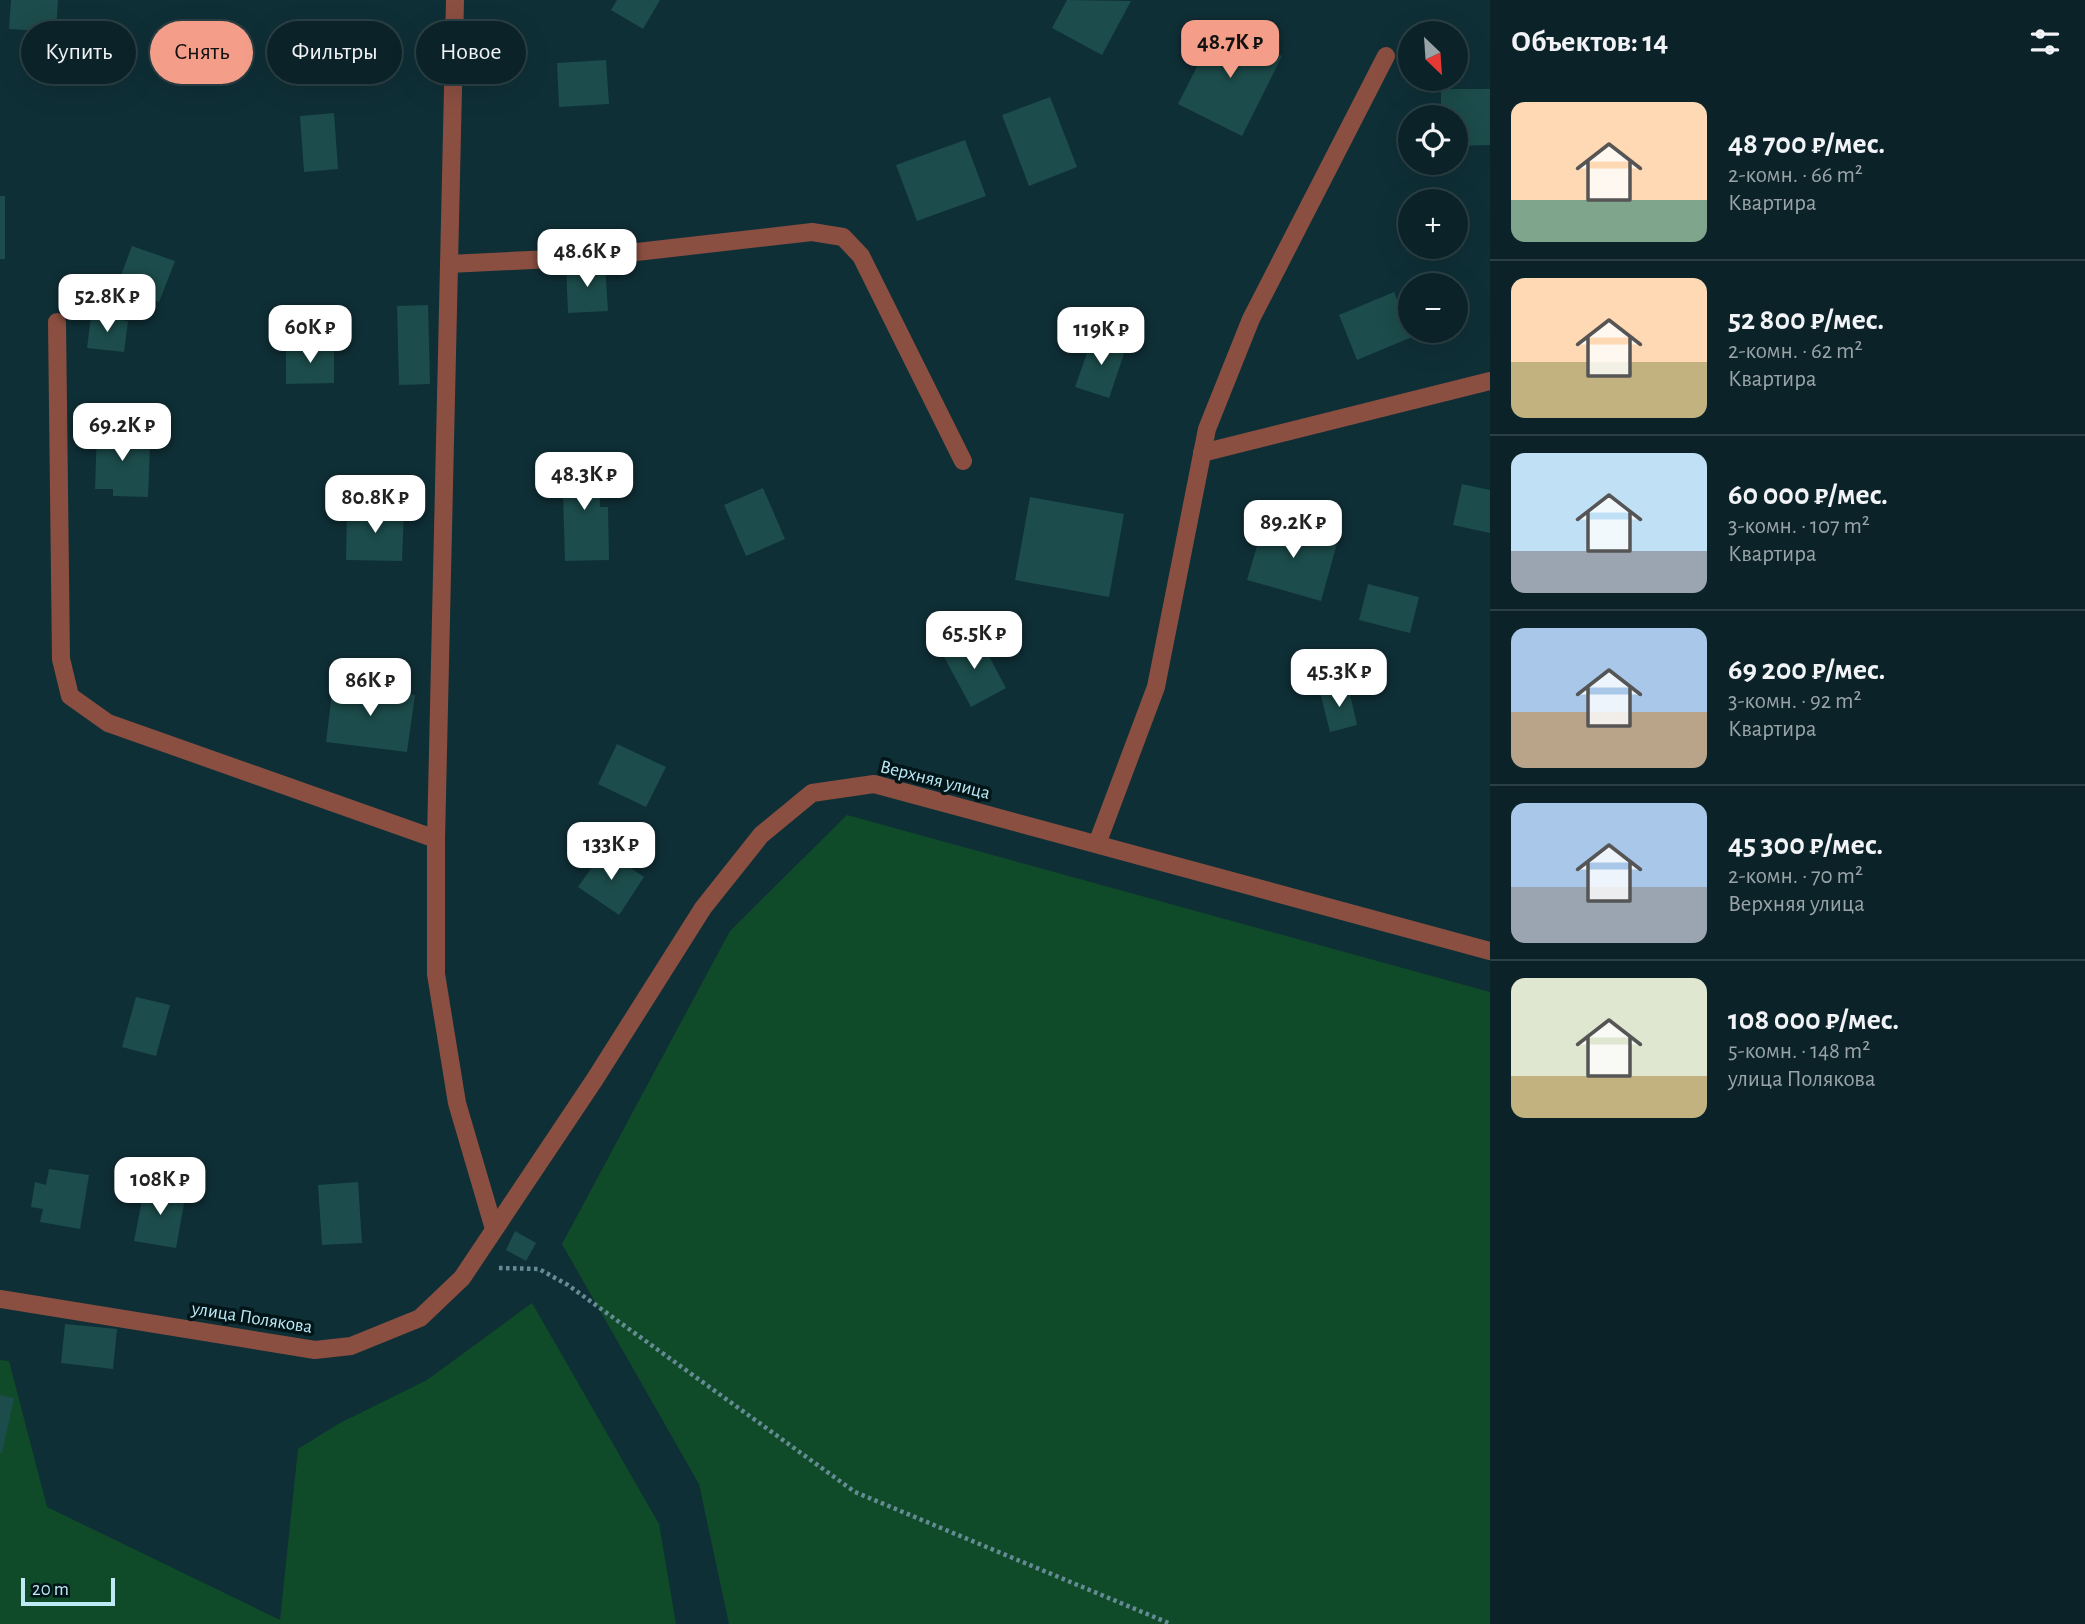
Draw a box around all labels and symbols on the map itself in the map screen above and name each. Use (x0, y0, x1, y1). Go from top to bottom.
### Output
pin: 48.7K ₽ (1165, 20, 1295, 80)
north arrow (1398, 21, 1468, 91)
pin: 48.6K ₽ (522, 230, 652, 289)
pin: 52.8K ₽ (42, 274, 172, 334)
pin: 60K ₽ (261, 306, 359, 365)
pin: 119K ₽ (1044, 308, 1158, 367)
pin: 69.2K ₽ (57, 404, 187, 463)
pin: 48.3K ₽ (519, 452, 649, 512)
pin: 80.8K ₽ (310, 476, 440, 535)
pin: 89.2K ₽ (1228, 500, 1358, 560)
pin: 65.5K ₽ (909, 612, 1039, 671)
pin: 45.3K ₽ (1274, 650, 1404, 709)
pin: 86K ₽ (321, 658, 419, 718)
street label: Верхняя улица (878, 757, 992, 803)
pin: 133K ₽ (554, 822, 668, 882)
pin: 108K ₽ (103, 1158, 217, 1217)
street label: улица Полякова (189, 1299, 314, 1337)
scale bar (21, 1575, 116, 1607)

